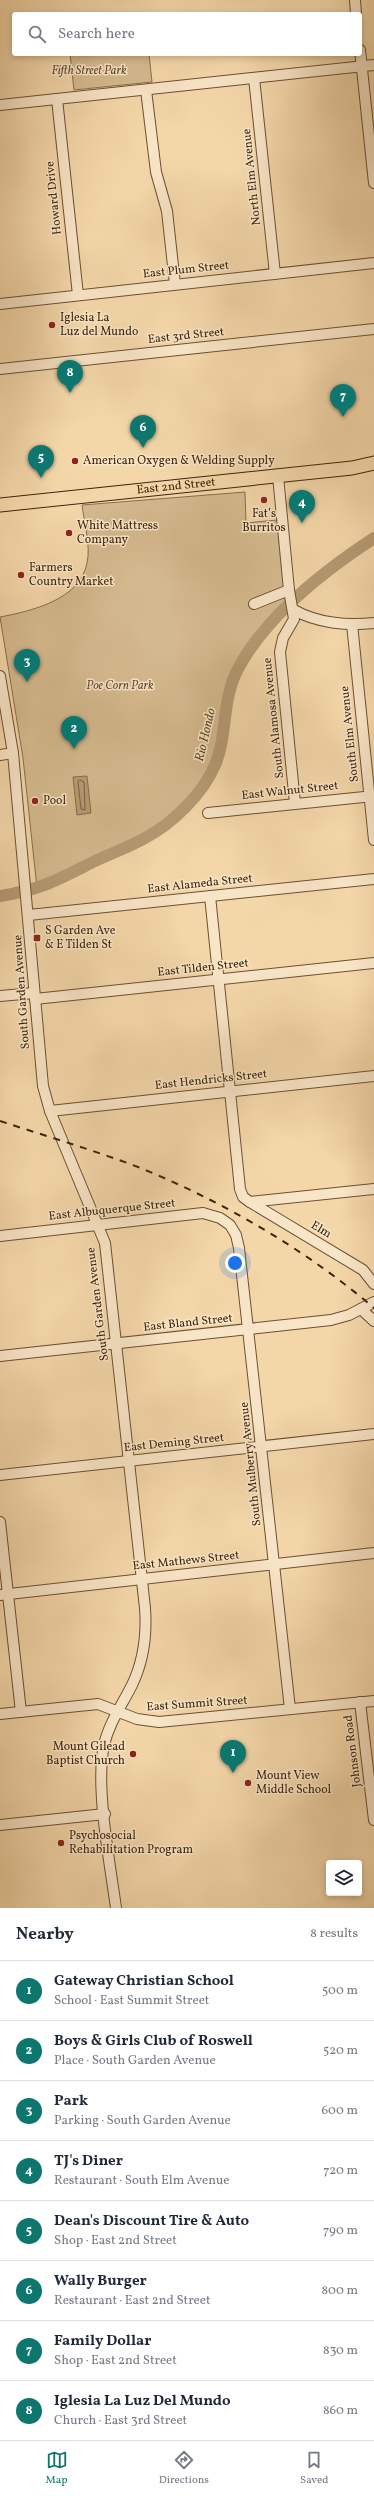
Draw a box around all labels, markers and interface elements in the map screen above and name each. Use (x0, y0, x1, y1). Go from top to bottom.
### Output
search box (12, 12, 362, 56)
icon: search (26, 23, 48, 45)
text: Search here (58, 24, 135, 45)
park label: Fifth Street Park (51, 63, 127, 79)
street label: North Elm Avenue (239, 128, 265, 226)
street label: Howard Drive (42, 160, 66, 236)
street label: East Plum Street (142, 258, 230, 282)
place label: Iglesia La Luz del Mundo (60, 310, 138, 340)
marker: Iglesia La Luz del Mundo (47, 320, 57, 330)
street label: East 3rd Street (147, 324, 225, 348)
pin: 8 (57, 360, 83, 393)
pin: 7 (330, 384, 356, 417)
pin: 6 (130, 415, 156, 448)
pin: 5 (28, 445, 54, 478)
place label: American Oxygen & Welding Supply (83, 453, 275, 469)
marker: American Oxygen & Welding Supply (70, 456, 80, 466)
street label: East 2nd Street (136, 474, 216, 499)
pin: 4 (289, 490, 315, 523)
marker: Fat’s Burritos (259, 495, 269, 505)
place label: Fat’s Burritos (242, 506, 286, 536)
place label: White Mattress Company (77, 518, 158, 548)
marker: White Mattress Company (64, 528, 74, 538)
place label: Farmers Country Market (29, 560, 113, 590)
marker: Farmers Country Market (16, 570, 26, 580)
pin: 3 (14, 649, 40, 682)
street label: South Alamosa Avenue (260, 657, 288, 779)
park label: Poe Corn Park (86, 678, 154, 694)
street label: South Elm Avenue (337, 685, 363, 783)
water label: Rio Hondo (191, 707, 221, 763)
pin: 2 (61, 716, 87, 749)
street label: East Walnut Street (241, 778, 339, 804)
place label: Pool (43, 793, 66, 809)
marker: Pool (30, 796, 40, 806)
street label: East Alameda Street (147, 871, 253, 897)
place label: S Garden Ave & E Tilden St (45, 923, 116, 953)
marker: S Garden Ave & E Tilden St (32, 933, 42, 943)
street label: South Garden Avenue (10, 934, 34, 1050)
street label: East Tilden Street (157, 955, 249, 981)
street label: East Hendricks Street (154, 1066, 268, 1094)
street label: East Albuquerque Street (48, 1195, 176, 1225)
street label: Elm (308, 1218, 335, 1243)
street label: South Garden Avenue (83, 1246, 113, 1362)
your location (225, 1253, 245, 1273)
street label: East Bland Street (143, 1310, 233, 1336)
street label: South Mulberry Avenue (236, 1401, 265, 1527)
street label: East Deming Street (123, 1430, 225, 1456)
street label: East Mathews Street (132, 1547, 240, 1575)
street label: East Summit Street (146, 1692, 248, 1716)
street label: Johnson Road (341, 1714, 365, 1788)
place label: Mount Gilead Baptist Church (46, 1739, 125, 1769)
pin: 1 (220, 1740, 246, 1773)
marker: Mount Gilead Baptist Church (128, 1749, 138, 1759)
place label: Mount View Middle School (256, 1768, 331, 1798)
marker: Mount View Middle School (243, 1778, 253, 1788)
place label: Psychosocial Rehabilitation Program (69, 1828, 193, 1858)
marker: Psychosocial Rehabilitation Program (56, 1838, 66, 1848)
map controls (326, 1860, 362, 1896)
button: layers (326, 1860, 362, 1896)
text: Nearby (16, 1923, 74, 1946)
text: 8 results (310, 1925, 358, 1943)
text: Gateway Christian School (54, 1971, 234, 1992)
text: 1 (26, 1982, 32, 2000)
text: 500 m (322, 1982, 358, 2000)
text: School · East Summit Street (54, 1992, 209, 2010)
text: Boys & Girls Club of Roswell (54, 2031, 253, 2052)
text: 2 (26, 2042, 32, 2060)
text: 520 m (323, 2042, 358, 2060)
text: Place · South Garden Avenue (54, 2052, 216, 2070)
text: Park (54, 2091, 88, 2112)
text: 3 (26, 2102, 32, 2120)
text: 600 m (321, 2102, 358, 2120)
text: Parking · South Garden Avenue (54, 2112, 231, 2130)
text: TJ's Diner (54, 2151, 123, 2172)
text: 4 (25, 2162, 33, 2180)
text: 720 m (323, 2162, 358, 2180)
text: Restaurant · South Elm Avenue (54, 2172, 229, 2190)
text: Dean's Discount Tire & Auto (54, 2211, 249, 2232)
text: 5 (26, 2222, 32, 2240)
text: 790 m (323, 2222, 358, 2240)
text: Shop · East 2nd Street (54, 2232, 177, 2250)
text: Wally Burger (54, 2271, 147, 2292)
text: 6 (25, 2282, 33, 2300)
text: 800 m (321, 2282, 358, 2300)
text: Restaurant · East 2nd Street (54, 2292, 210, 2310)
text: Family Dollar (54, 2331, 151, 2352)
text: 7 (26, 2342, 32, 2360)
text: 830 m (323, 2342, 358, 2360)
text: Shop · East 2nd Street (54, 2352, 177, 2370)
text: Iglesia La Luz Del Mundo (54, 2391, 231, 2412)
text: 8 (25, 2402, 33, 2420)
text: 860 m (323, 2402, 358, 2420)
text: Church · East 3rd Street (54, 2412, 187, 2430)
tab: Map (46, 2449, 68, 2488)
tab: Directions (159, 2449, 209, 2488)
tab: Saved (300, 2449, 328, 2488)

